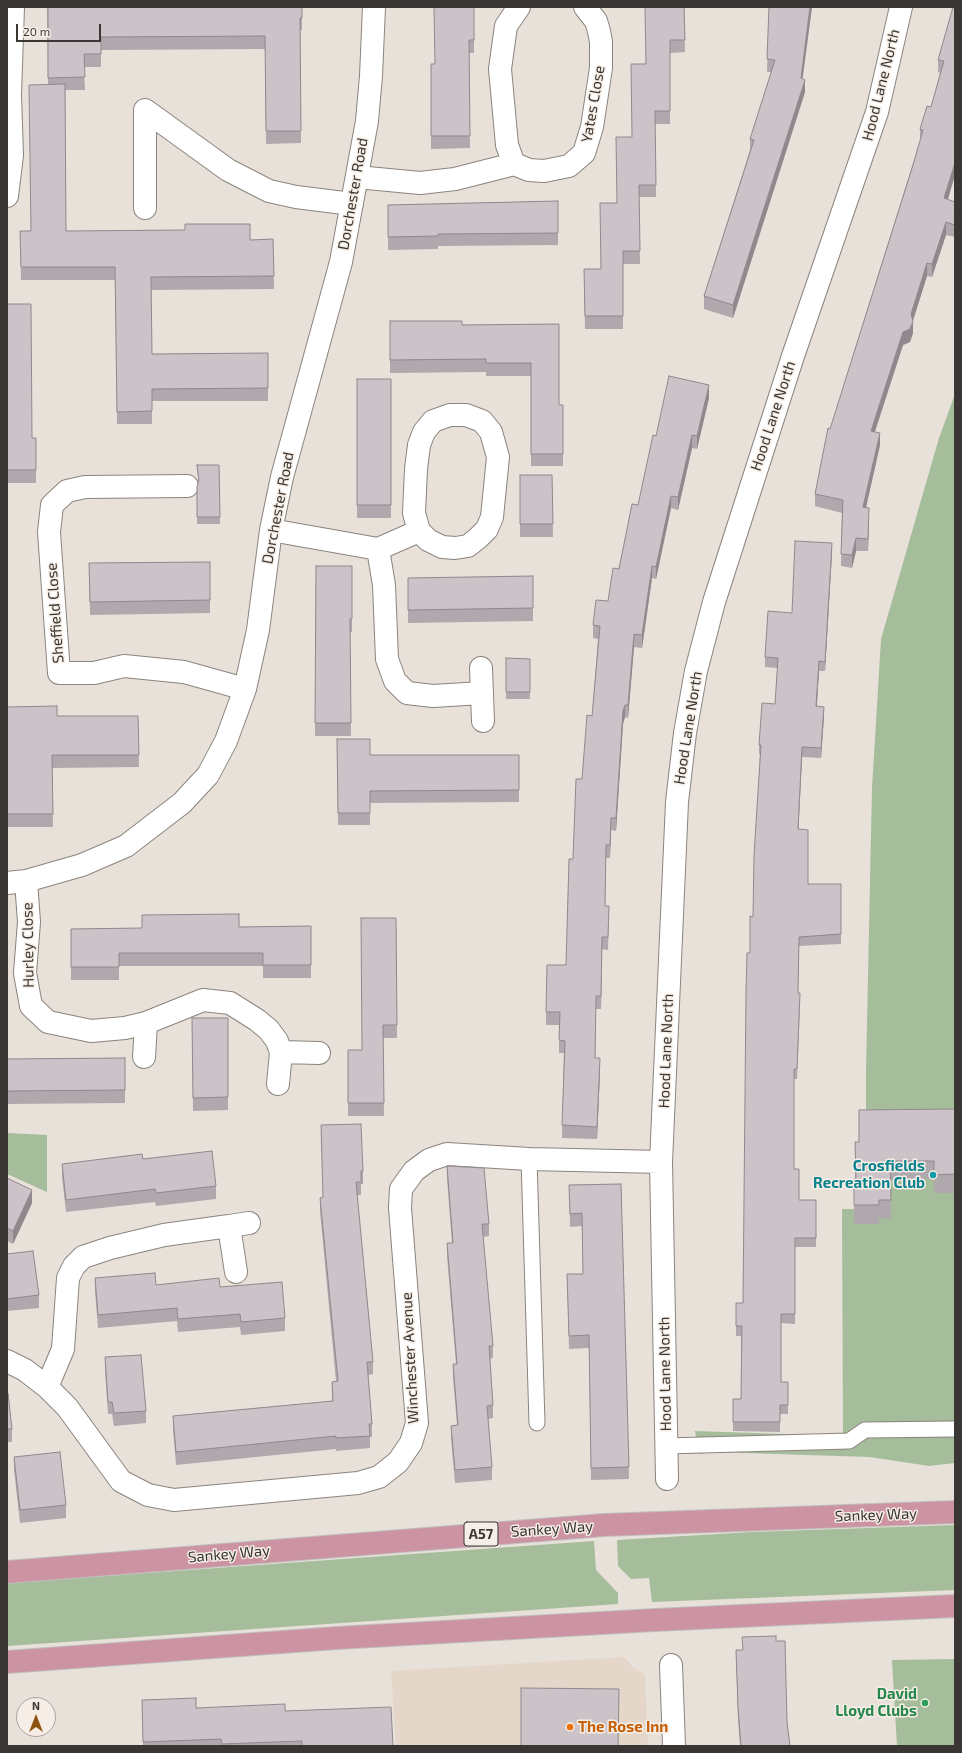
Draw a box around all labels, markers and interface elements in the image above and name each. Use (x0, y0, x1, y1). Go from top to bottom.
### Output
scale bar (18, 16, 103, 42)
text: 20 m (23, 24, 50, 38)
street label: Hood Lane North (858, 27, 904, 143)
street label: Yates Close (577, 64, 609, 144)
street label: Dorchester Road (334, 136, 372, 252)
street label: Hood Lane North (747, 359, 799, 473)
street label: Dorchester Road (258, 450, 298, 566)
street label: Sheffield Close (43, 562, 67, 664)
street label: Hood Lane North (670, 670, 706, 786)
street label: Hurley Close (18, 902, 38, 988)
street label: Hood Lane North (655, 993, 677, 1109)
place label: Crosfields Recreation Club (813, 1157, 925, 1192)
marker: Crosfields Recreation Club (928, 1170, 938, 1180)
street label: Winchester Avenue (398, 1292, 422, 1424)
street label: Hood Lane North (655, 1317, 675, 1431)
street label: Sankey Way (835, 1505, 917, 1525)
street label: Sankey Way (510, 1517, 594, 1541)
road number: A57 (464, 1522, 498, 1546)
street label: Sankey Way (187, 1541, 271, 1567)
place label: David Lloyd Clubs (835, 1685, 917, 1720)
north arrow (16, 1697, 56, 1737)
marker: David Lloyd Clubs (920, 1698, 930, 1708)
text: N (32, 1699, 40, 1712)
place label: The Rose Inn (578, 1718, 668, 1736)
marker: The Rose Inn (565, 1722, 575, 1732)

